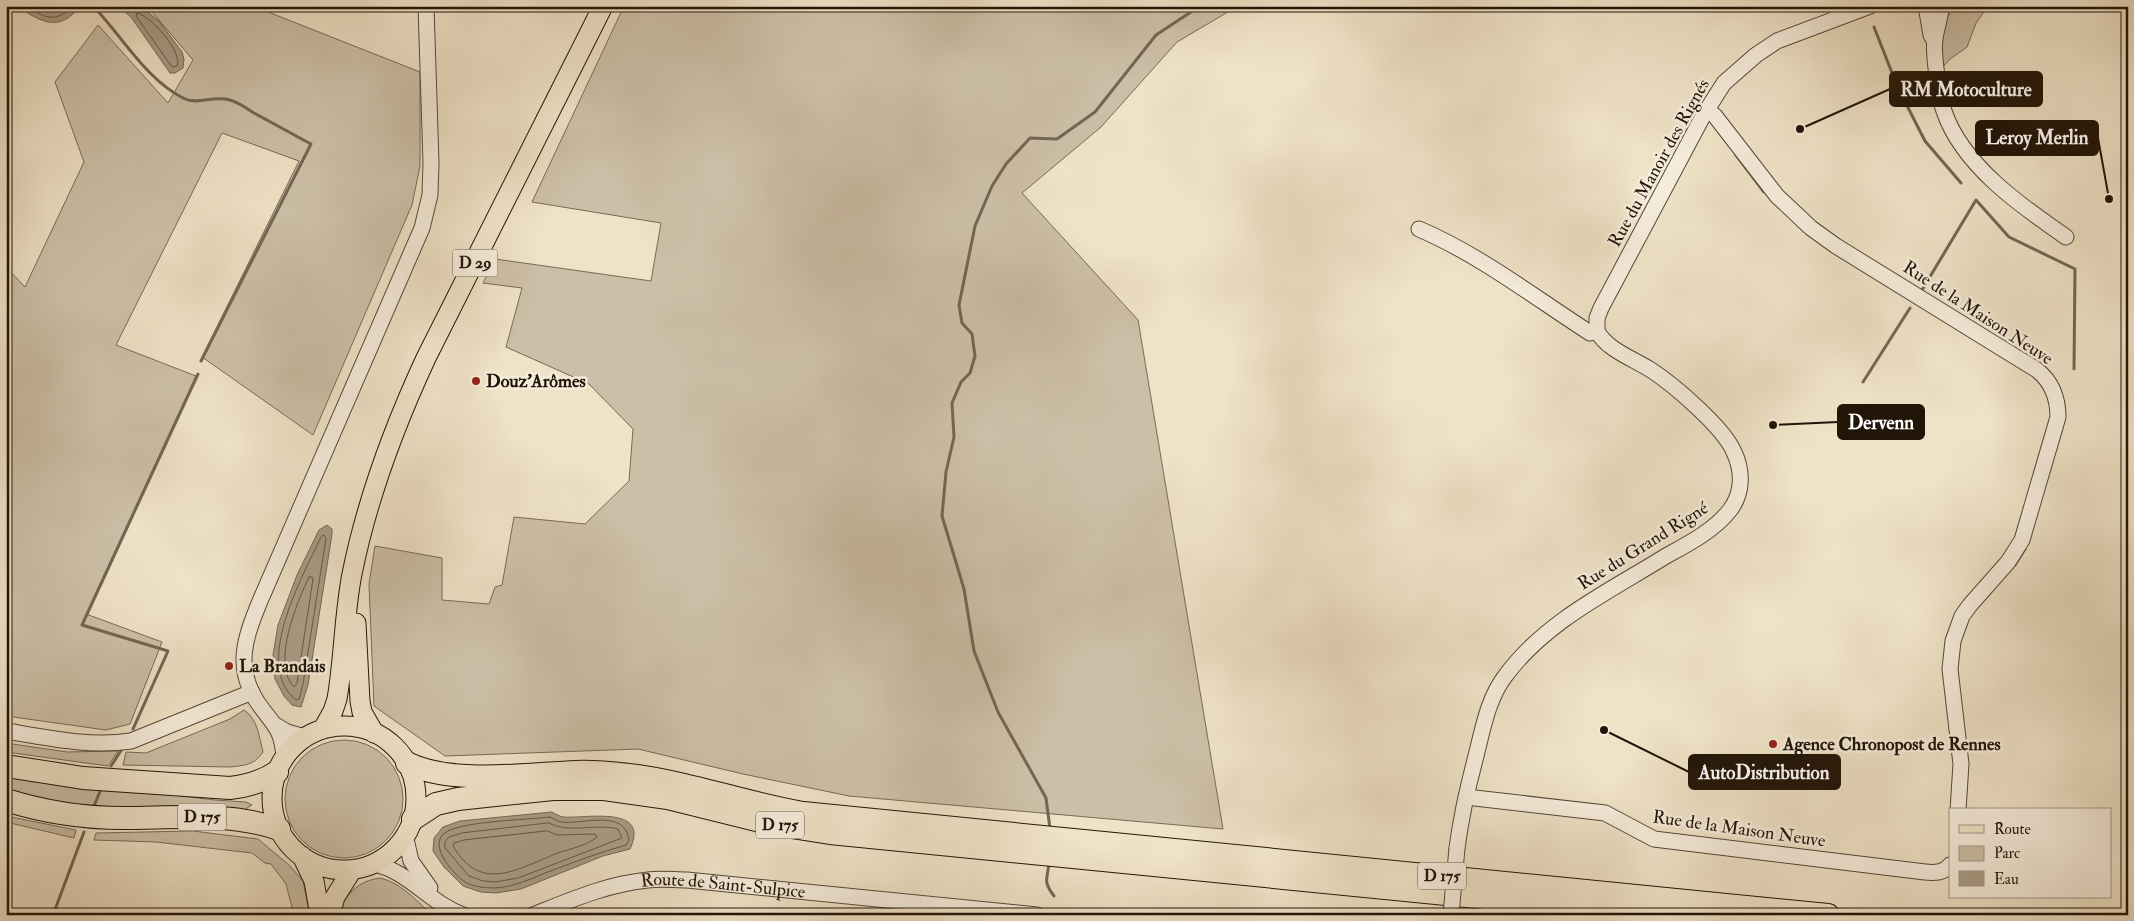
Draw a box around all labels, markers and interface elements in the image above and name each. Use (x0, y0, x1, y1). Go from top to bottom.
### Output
callout: RM Motoculture (1890, 72, 2042, 106)
street label: Rue du Manoir des Rignés (1603, 75, 1715, 251)
text: RM Motoculture (1900, 78, 2032, 102)
callout: Leroy Merlin (1976, 121, 2098, 155)
text: Leroy Merlin (1986, 126, 2089, 151)
road number: D 29 (452, 250, 498, 276)
street label: Rue de la Maison Neuve (1899, 256, 2058, 370)
place label: Douz'Arômes (486, 370, 586, 393)
marker: Douz'Arômes (470, 375, 482, 387)
callout: Dervenn (1838, 405, 1924, 439)
text: Dervenn (1848, 411, 1914, 435)
street label: Rue du Grand Rigné (1573, 496, 1713, 595)
place label: La Brandais (239, 655, 325, 678)
marker: La Brandais (223, 660, 235, 672)
place label: Agence Chronopost de Rennes (1782, 733, 2001, 756)
marker: Agence Chronopost de Rennes (1767, 738, 1779, 750)
callout: AutoDistribution (1689, 755, 1840, 789)
text: AutoDistribution (1697, 761, 1830, 785)
road number: D 175 (178, 804, 226, 830)
street label: Rue de la Maison Neuve (1651, 805, 1827, 853)
legend (1949, 808, 2112, 898)
road number: D 175 (756, 812, 804, 838)
text: Route (1994, 820, 2031, 839)
text: Parc (1994, 844, 2020, 863)
road number: D 175 (1418, 862, 1466, 889)
street label: Route de Saint-Sulpice (640, 868, 807, 903)
text: Eau (1994, 870, 2019, 889)

